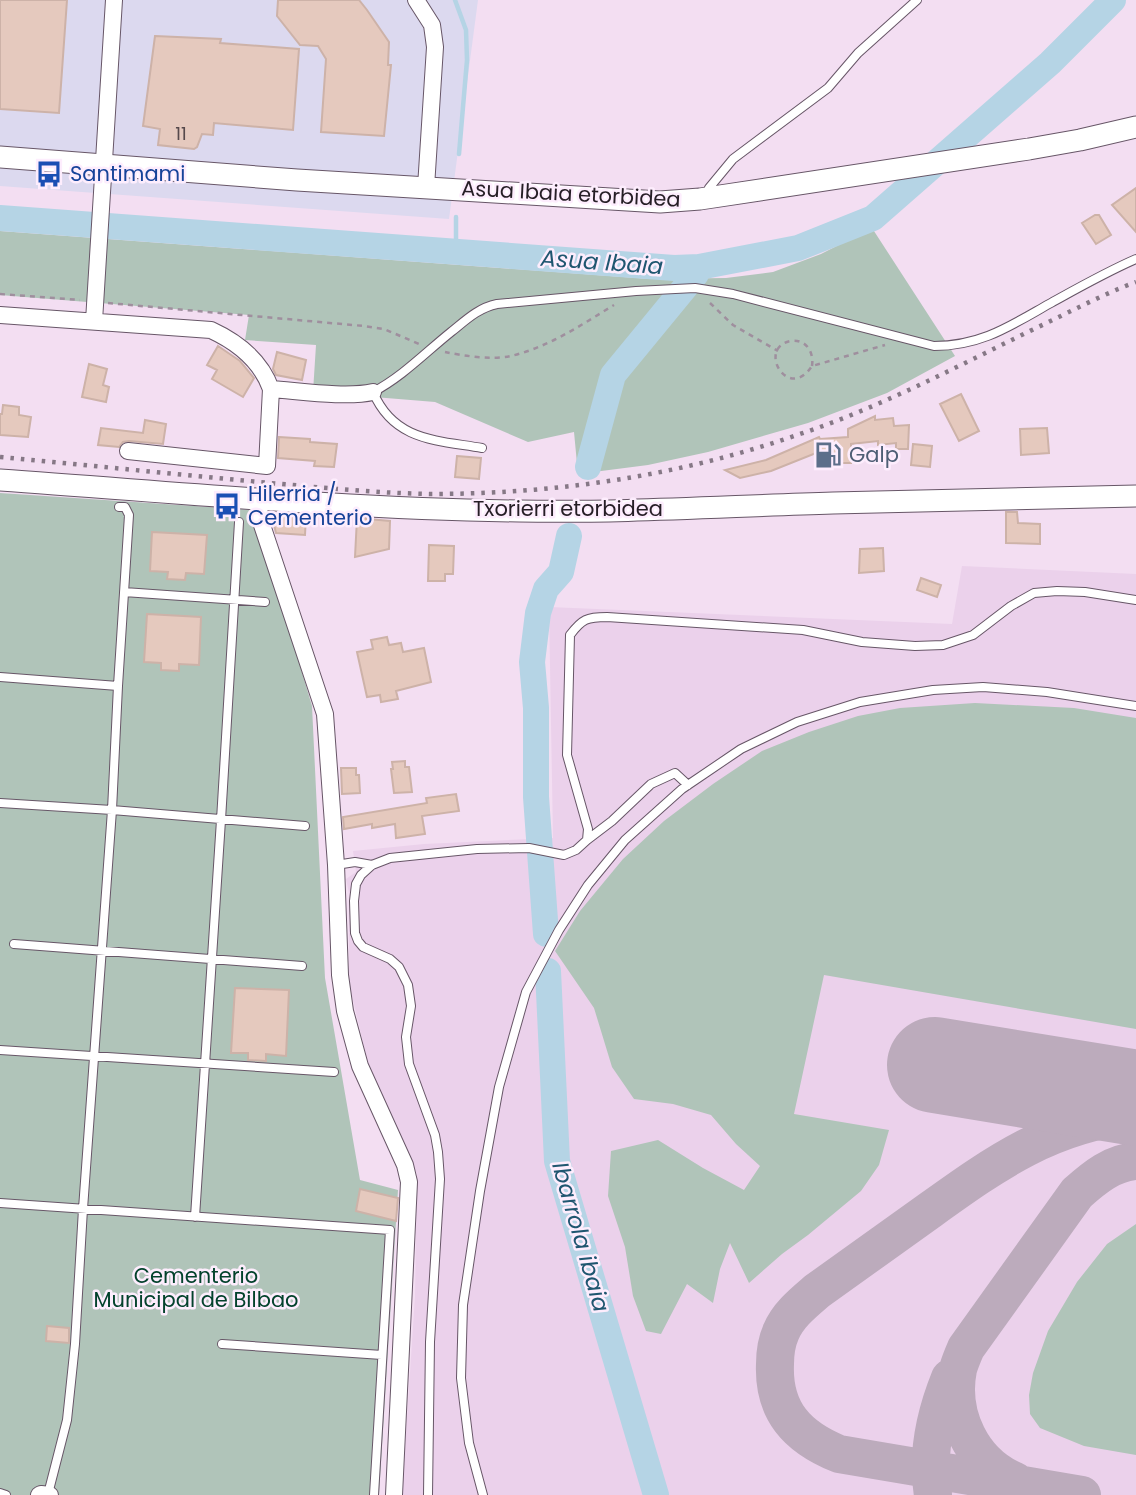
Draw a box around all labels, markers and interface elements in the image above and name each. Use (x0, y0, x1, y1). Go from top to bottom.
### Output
house number: 11 (175, 121, 187, 146)
bus stop icon: Santimami (34, 159, 64, 189)
place label: Santimami (70, 159, 185, 188)
street label: Asua Ibaia etorbidea (461, 173, 681, 214)
water label: Asua Ibaia (539, 242, 664, 282)
fuel station icon: Galp (813, 440, 843, 470)
place label: Galp (849, 440, 899, 469)
place label: Hilerria / Cementerio (248, 479, 372, 532)
bus stop icon: Hilerria / Cementerio (212, 491, 242, 521)
street label: Txorierri etorbidea (473, 494, 663, 523)
water label: Ibarrola ibaia (544, 1158, 618, 1316)
park label: Cementerio Municipal de Bilbao (93, 1261, 299, 1314)

